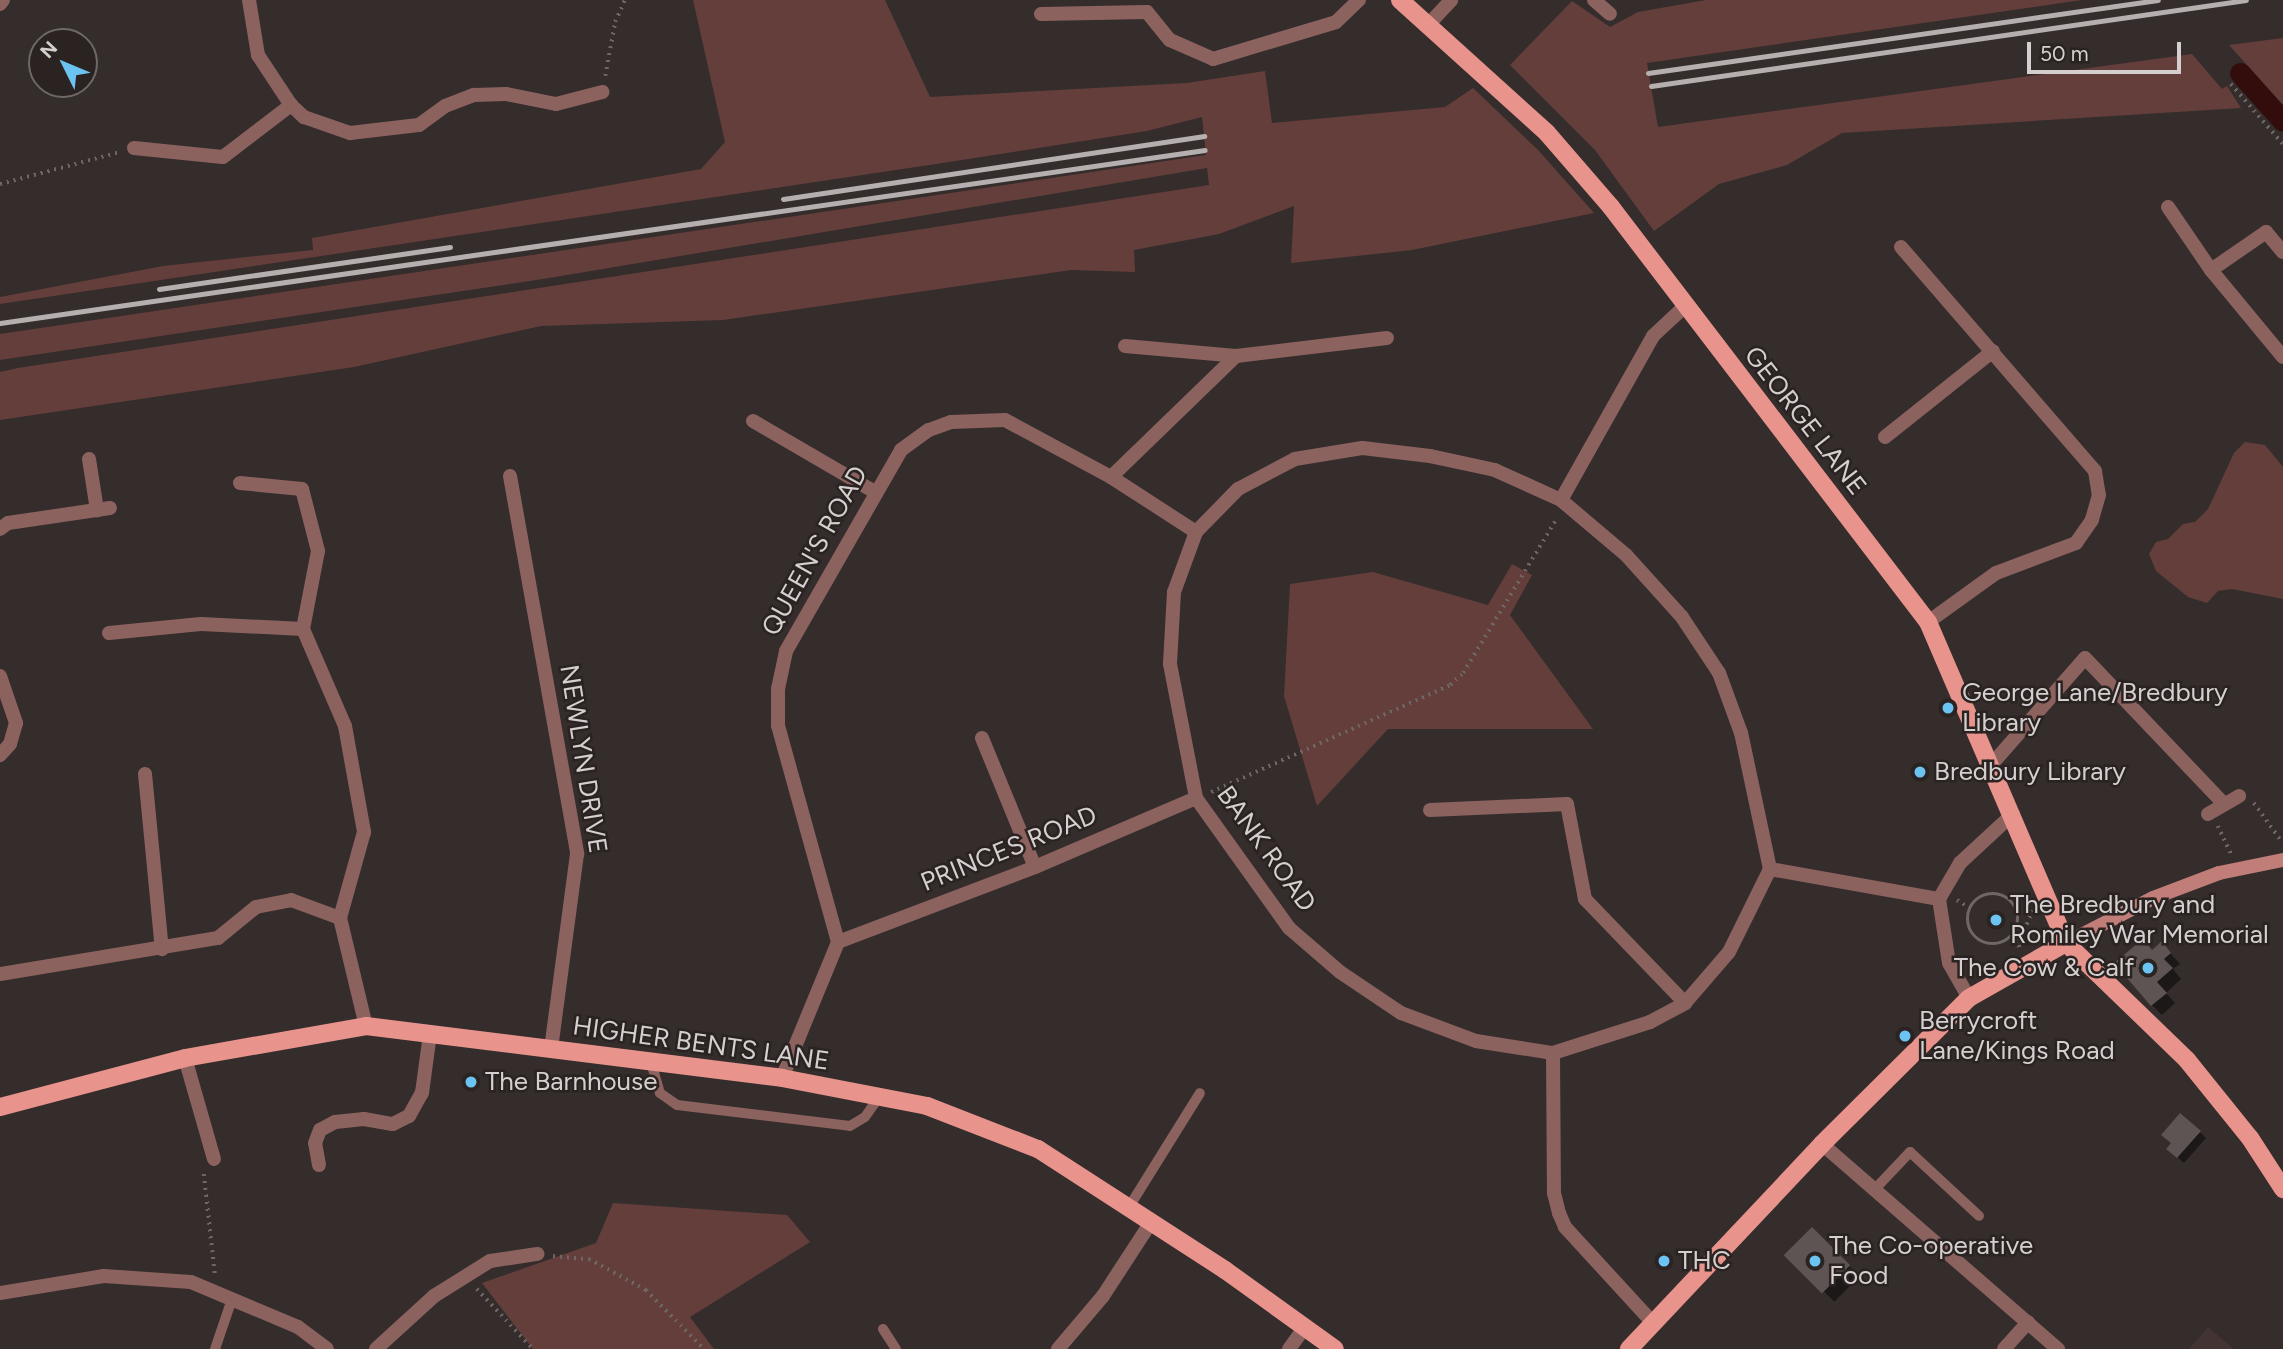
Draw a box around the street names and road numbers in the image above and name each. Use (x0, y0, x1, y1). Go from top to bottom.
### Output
street label: GEORGE LANE (1737, 341, 1873, 501)
street label: QUEEN'S ROAD (756, 461, 874, 641)
street label: NEWLYN DRIVE (553, 662, 613, 856)
street label: BANK ROAD (1210, 780, 1322, 918)
street label: PRINCES ROAD (916, 800, 1102, 898)
street label: HIGHER BENTS LANE (571, 1011, 831, 1077)

